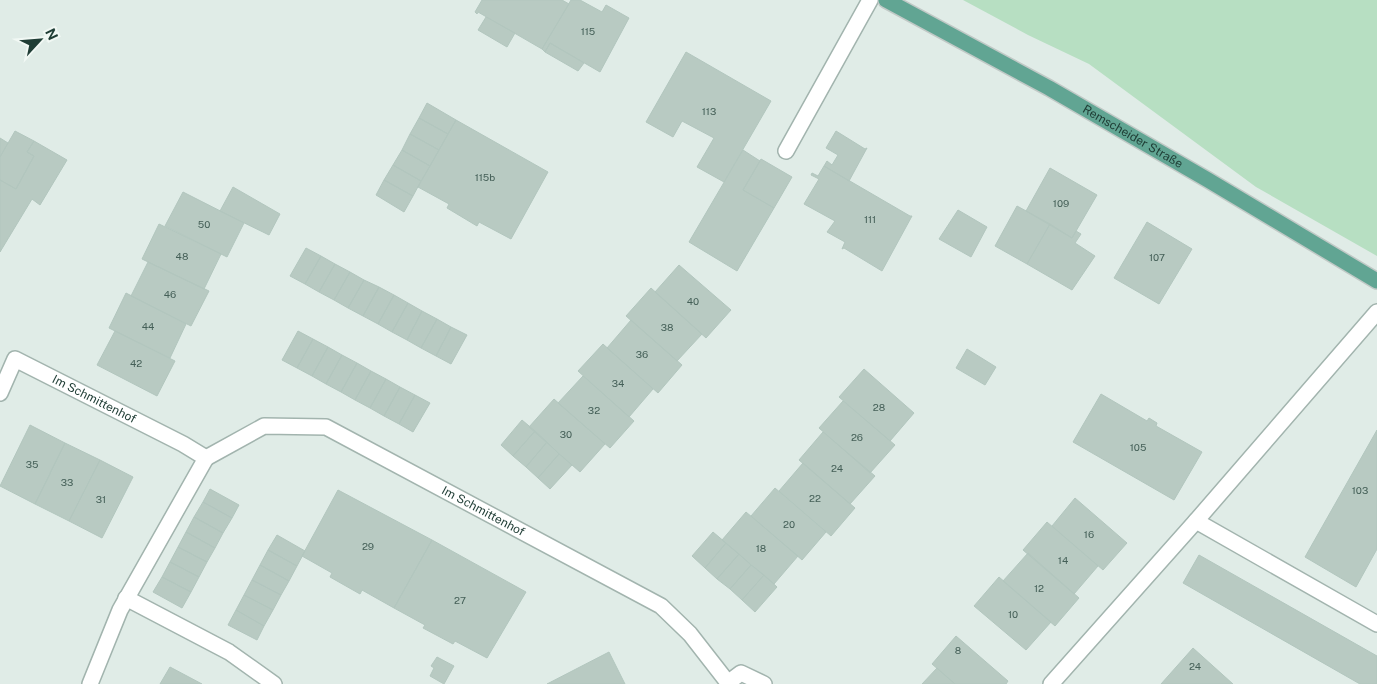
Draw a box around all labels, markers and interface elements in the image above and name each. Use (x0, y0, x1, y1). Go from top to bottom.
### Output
north arrow (15, 15, 65, 65)
house number: 115 (581, 25, 595, 37)
text: N (42, 26, 61, 43)
street label: Remscheider Straße (1080, 102, 1186, 171)
house number: 113 (702, 105, 716, 117)
house number: 115b (475, 171, 495, 183)
house number: 109 (1053, 197, 1069, 209)
house number: 111 (864, 213, 876, 225)
house number: 50 (198, 218, 210, 230)
house number: 48 (176, 250, 188, 262)
house number: 107 (1149, 251, 1165, 263)
house number: 46 (164, 288, 176, 300)
house number: 40 (687, 295, 699, 307)
house number: 44 (142, 320, 154, 332)
house number: 38 (661, 321, 673, 333)
house number: 36 (636, 348, 648, 360)
house number: 42 (130, 357, 142, 369)
street label: Im Schmittenhof (50, 372, 139, 426)
house number: 34 (612, 377, 624, 389)
house number: 28 (873, 401, 885, 413)
house number: 32 (588, 404, 600, 416)
house number: 30 (560, 428, 572, 440)
house number: 26 (851, 431, 863, 443)
house number: 105 (1130, 441, 1146, 453)
house number: 35 (26, 458, 38, 470)
house number: 24 (831, 462, 843, 474)
house number: 33 (61, 476, 73, 488)
street label: Im Schmittenhof (439, 483, 527, 539)
house number: 103 (1352, 484, 1368, 496)
house number: 22 (809, 492, 821, 504)
house number: 31 (96, 493, 106, 505)
house number: 20 (783, 518, 795, 530)
house number: 16 (1084, 528, 1094, 540)
house number: 29 (362, 540, 374, 552)
house number: 18 (756, 542, 766, 554)
house number: 14 (1058, 554, 1068, 566)
house number: 12 (1034, 582, 1044, 594)
house number: 27 (454, 594, 466, 606)
house number: 10 (1008, 608, 1018, 620)
house number: 8 (955, 644, 961, 656)
house number: 24 (1189, 660, 1201, 672)

